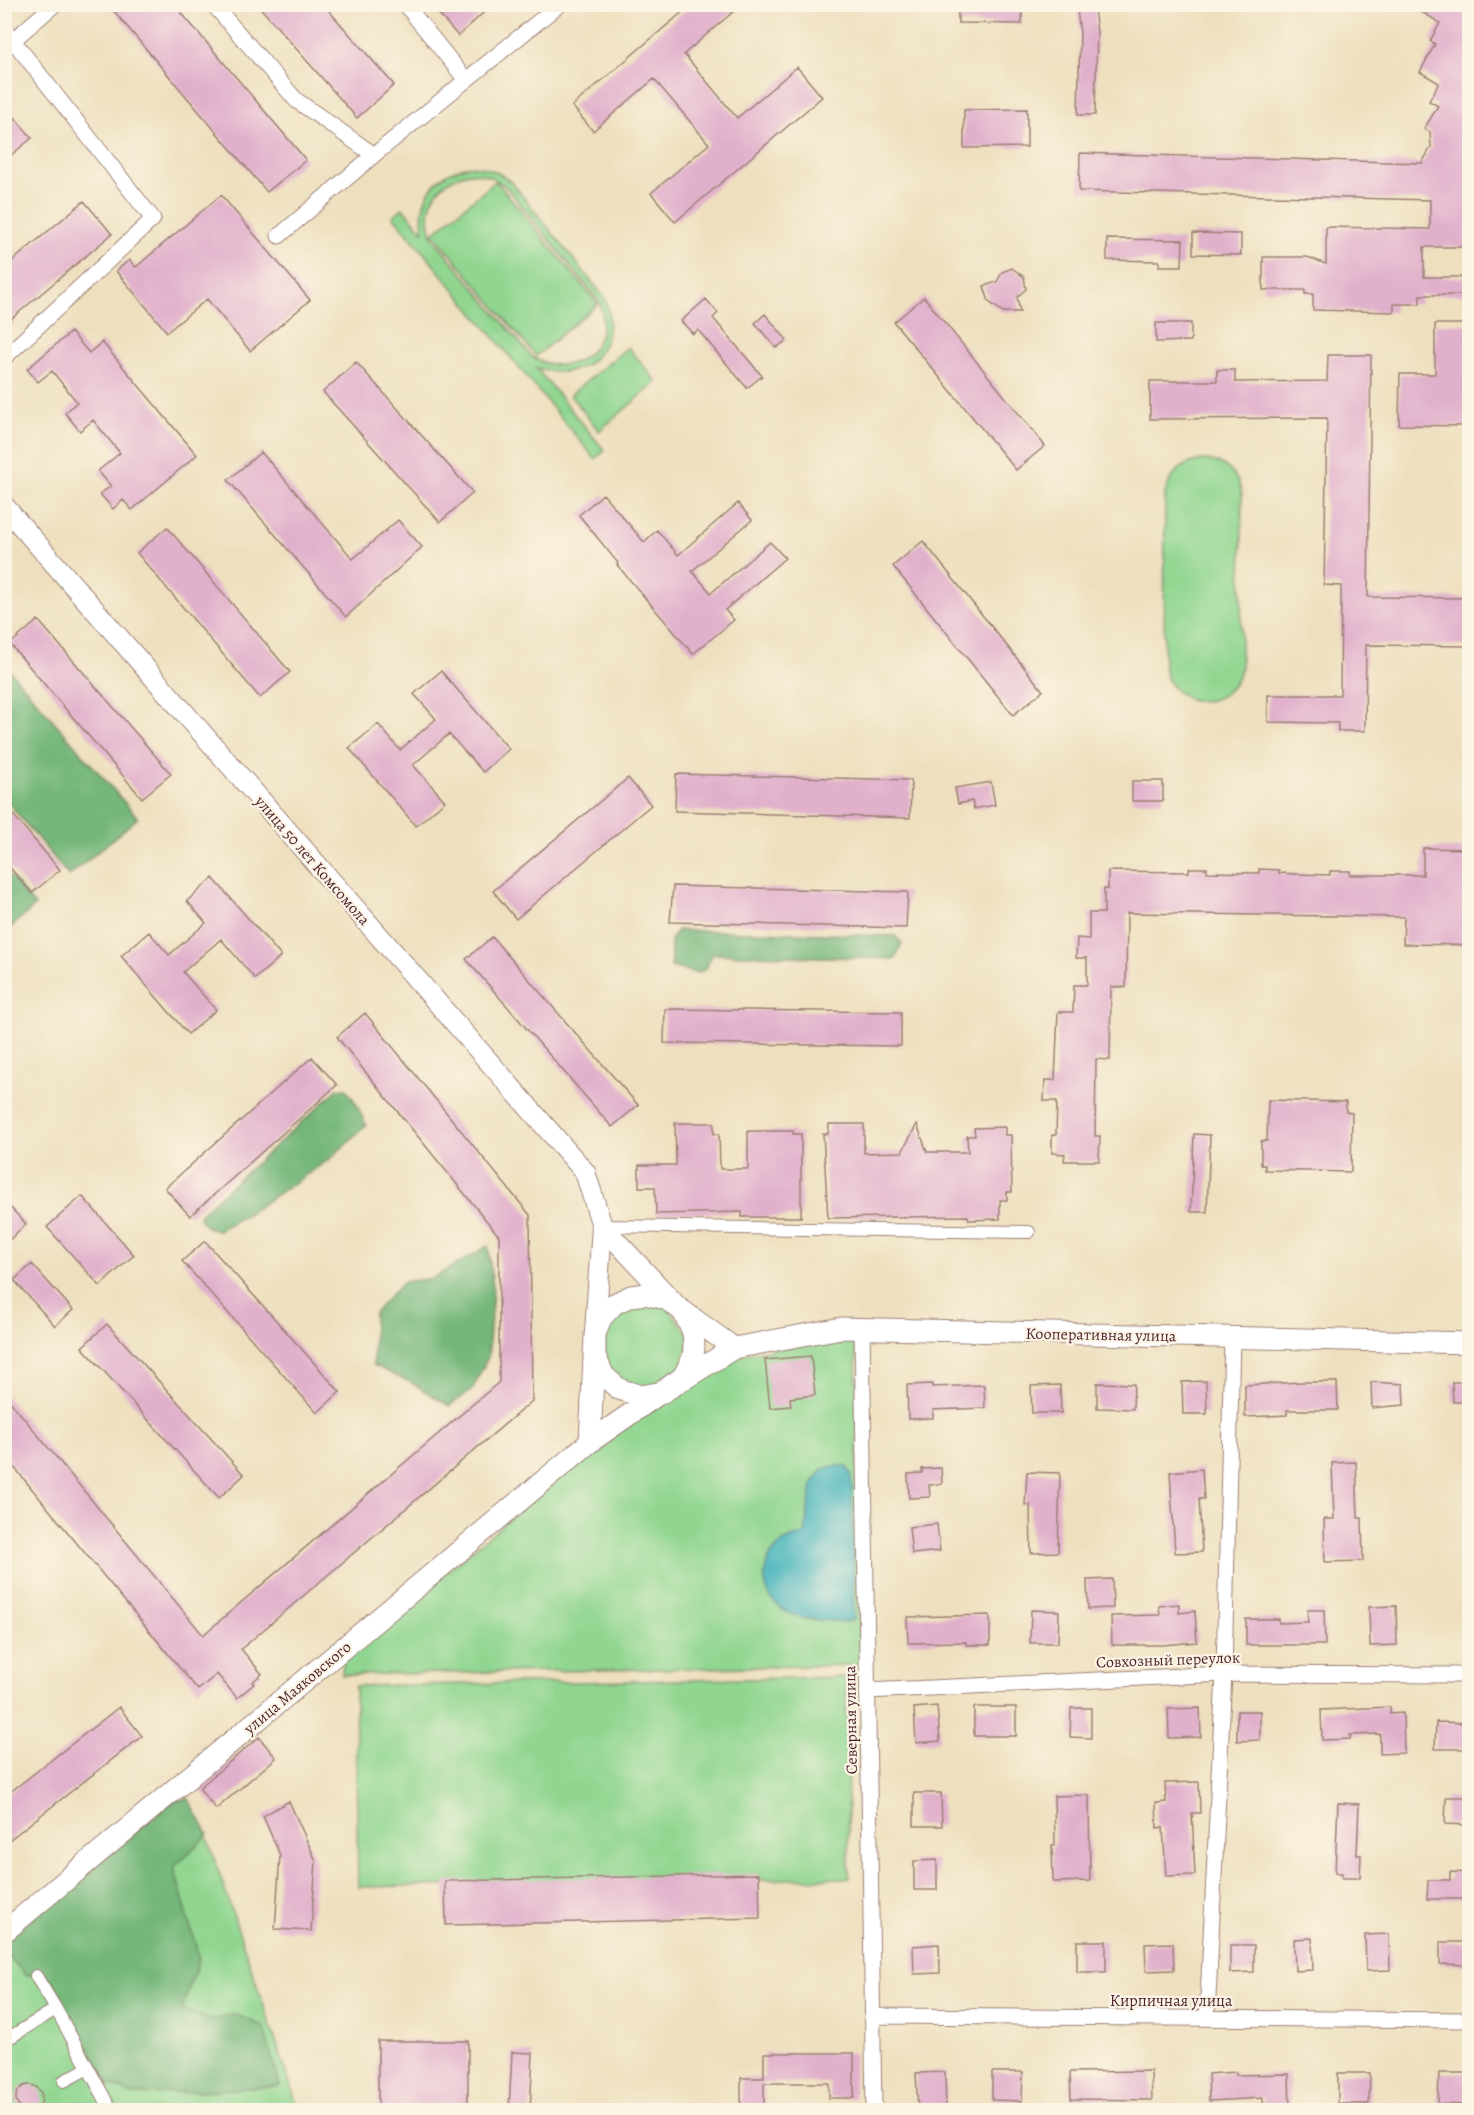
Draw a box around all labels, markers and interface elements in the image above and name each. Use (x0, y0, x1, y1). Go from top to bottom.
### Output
street label: улица 50 лет Комсомола (249, 790, 375, 931)
street label: Кооперативная улица (1025, 1323, 1177, 1347)
street label: улица Маяковского (238, 1636, 356, 1740)
street label: Совхозный переулок (1096, 1646, 1240, 1674)
street label: Северная улица (839, 1665, 863, 1775)
street label: Кирпичная улица (1110, 1990, 1233, 2012)

